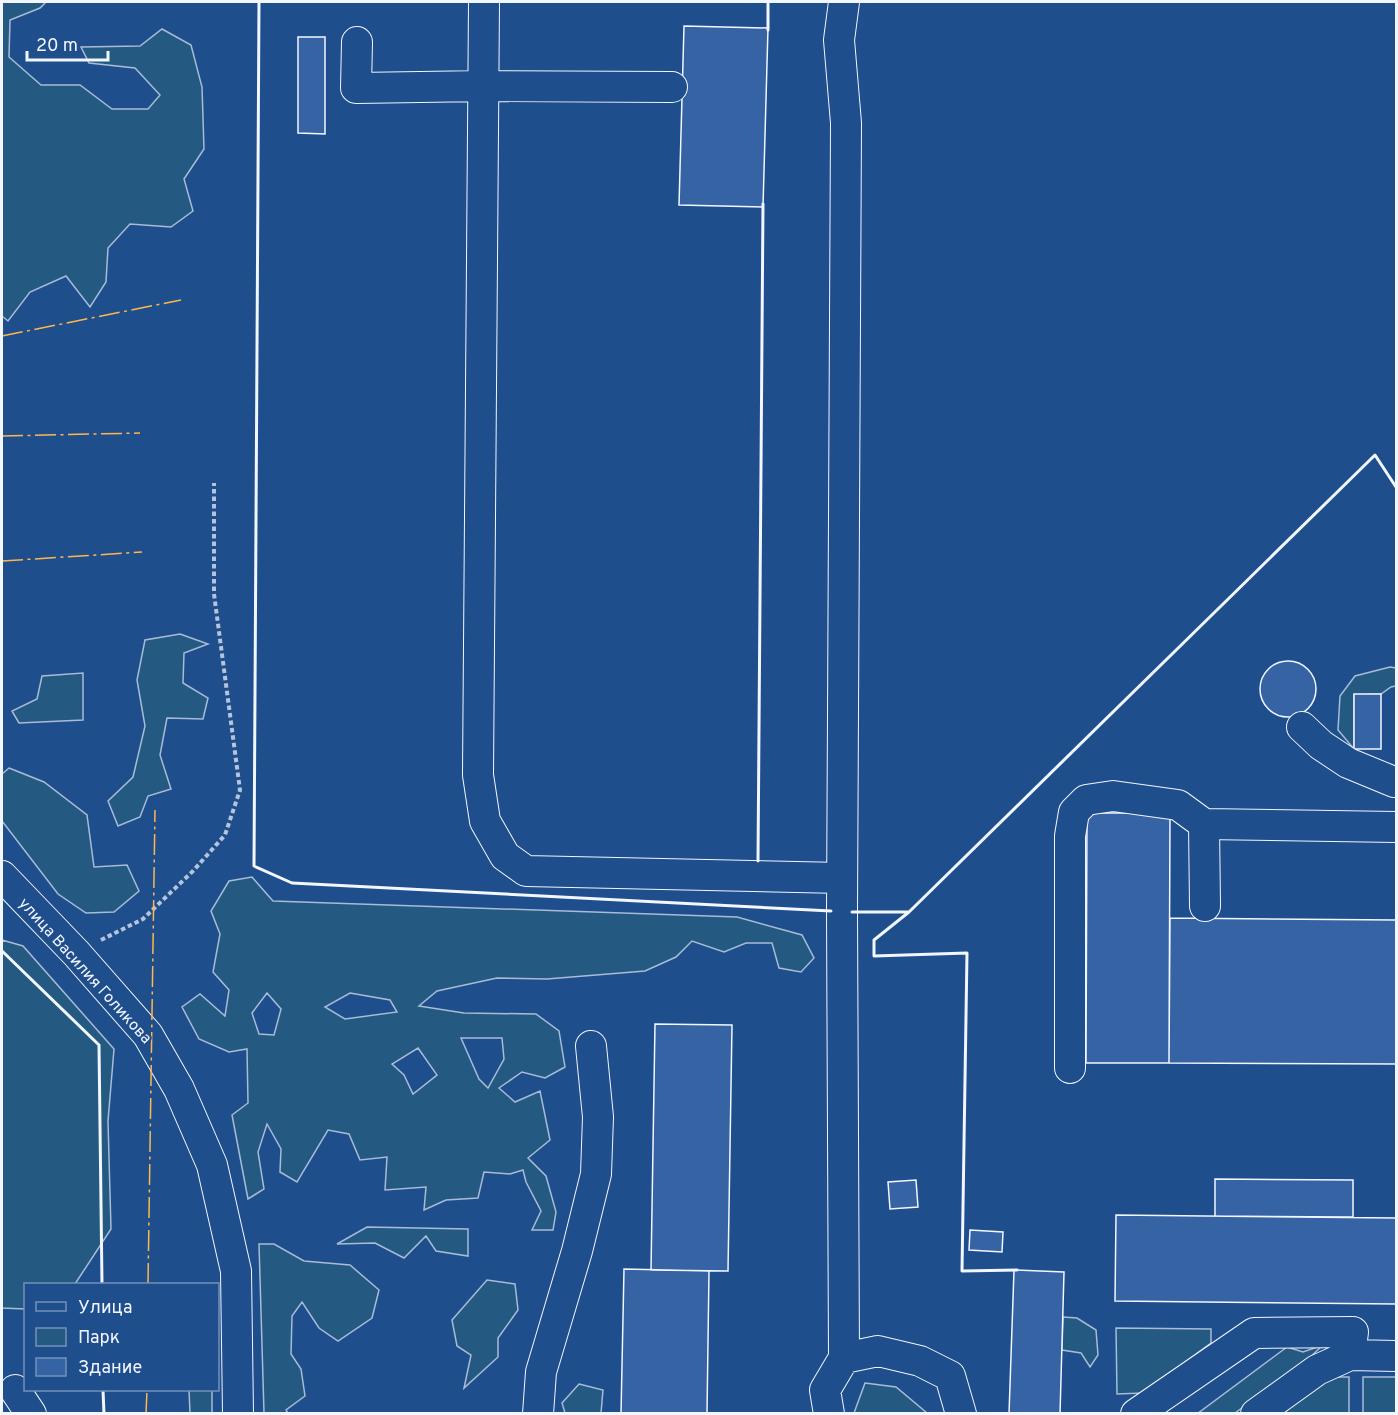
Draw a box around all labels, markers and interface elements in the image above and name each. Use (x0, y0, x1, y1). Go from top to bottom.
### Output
scale bar (27, 24, 108, 62)
text: 20 m (36, 35, 78, 58)
street label: улица Василия Голикова (14, 894, 155, 1049)
legend (24, 1283, 219, 1391)
text: Улица (78, 1297, 132, 1320)
text: Парк (78, 1327, 120, 1350)
text: Здание (78, 1357, 142, 1380)

